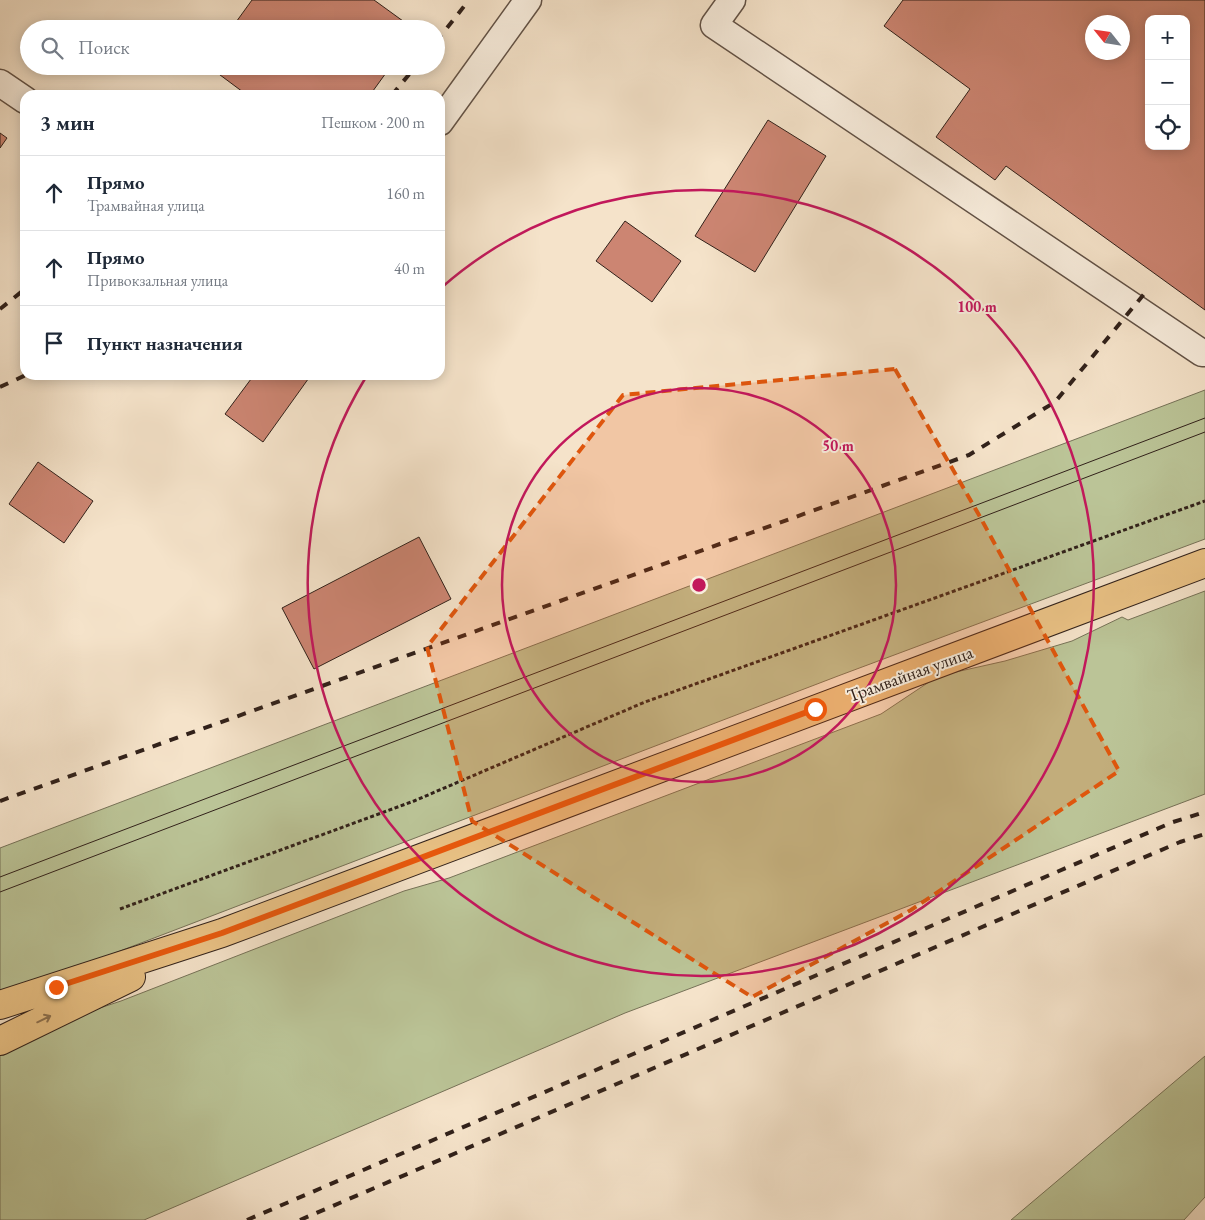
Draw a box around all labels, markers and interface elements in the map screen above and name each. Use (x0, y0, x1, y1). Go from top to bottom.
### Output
north arrow (1085, 15, 1130, 60)
map controls (1145, 15, 1190, 150)
button: + (1145, 15, 1190, 60)
search box (20, 20, 445, 75)
icon: search (38, 34, 66, 62)
text: Поиск (78, 35, 130, 60)
button: − (1145, 60, 1190, 105)
button: locate (1145, 105, 1190, 150)
text: 3 мин (40, 109, 95, 136)
text: Пешком · 200 m (321, 112, 425, 133)
text: Прямо (87, 170, 145, 195)
icon: ahead (40, 179, 68, 207)
text: 160 m (386, 183, 425, 204)
text: Трамвайная улица (87, 195, 205, 216)
text: Прямо (87, 245, 145, 270)
icon: ahead (40, 254, 68, 282)
text: 40 m (394, 258, 425, 279)
text: Привокзальная улица (87, 270, 228, 291)
text: 100 m (957, 297, 997, 316)
icon: arrive (40, 329, 68, 357)
text: Пункт назначения (87, 331, 243, 356)
text: 50 m (822, 436, 854, 455)
centre of rings (690, 576, 708, 594)
street label: Трамвайная улица (844, 640, 977, 707)
route start (804, 698, 827, 721)
route end (45, 976, 68, 999)
one-way arrow (36, 1014, 51, 1024)

